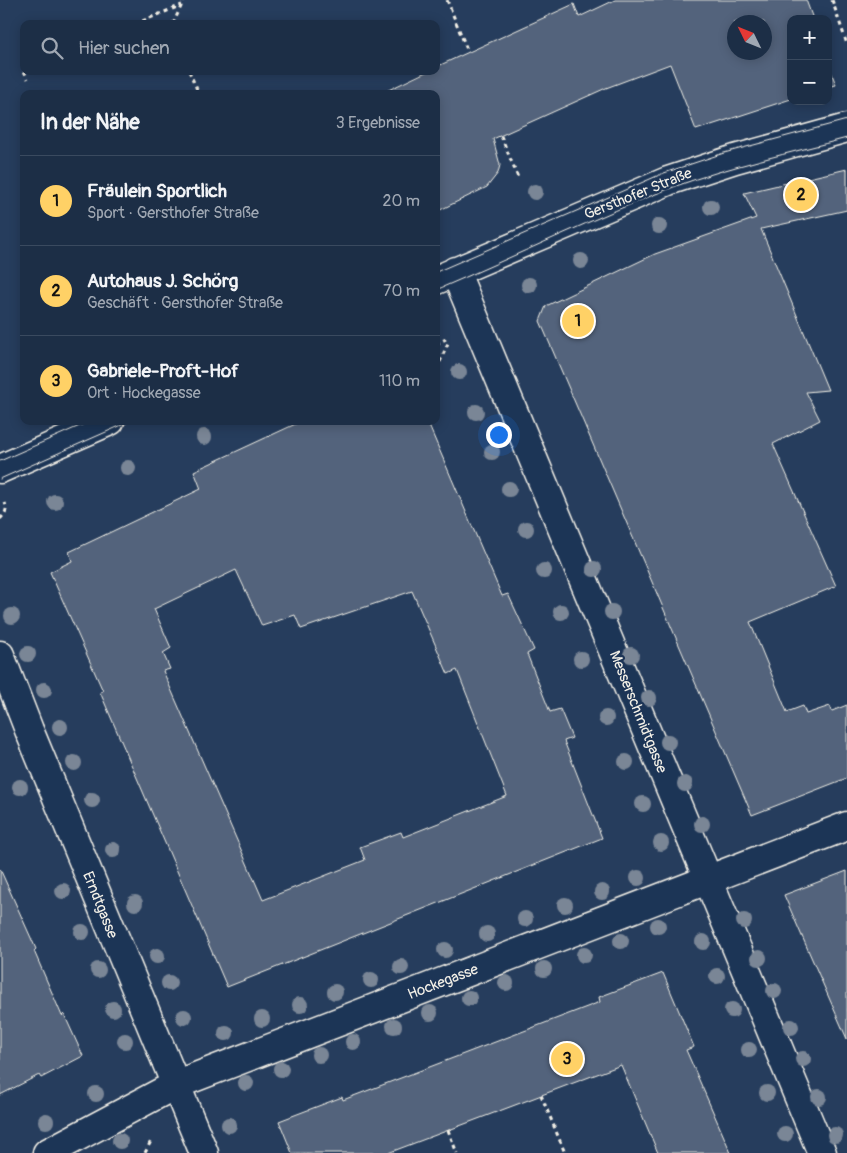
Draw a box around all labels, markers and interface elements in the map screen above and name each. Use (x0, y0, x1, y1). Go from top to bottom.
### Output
north arrow (727, 15, 772, 60)
map controls (787, 15, 832, 105)
button: + (787, 15, 832, 60)
search box (20, 20, 440, 75)
icon: search (38, 34, 66, 62)
text: Hier suchen (78, 36, 170, 60)
button: − (787, 60, 832, 105)
text: In der Nähe (40, 109, 140, 136)
text: 3 Ergebnisse (336, 113, 420, 133)
street label: Gersthofer Straße (581, 164, 695, 224)
pin: 2 (785, 176, 817, 214)
text: Fräulein Sportlich (87, 179, 227, 203)
text: 1 (53, 191, 59, 211)
text: 20 m (382, 191, 420, 211)
text: Sport · Gersthofer Straße (87, 203, 259, 223)
text: Autohaus J. Schörg (87, 269, 238, 293)
text: 2 (52, 281, 60, 301)
text: 70 m (383, 281, 420, 301)
text: Geschäft · Gersthofer Straße (87, 293, 283, 313)
pin: 1 (562, 302, 594, 340)
text: Gabriele-Proft-Hof (87, 359, 239, 383)
text: 3 (52, 371, 60, 391)
text: 110 m (379, 371, 420, 391)
text: Ort · Hockegasse (87, 383, 201, 403)
your location (486, 422, 512, 448)
street label: Messerschmidtgasse (605, 648, 671, 777)
street label: Erndtgasse (78, 869, 122, 942)
street label: Hockegasse (405, 960, 482, 1004)
pin: 3 (551, 1040, 583, 1078)

